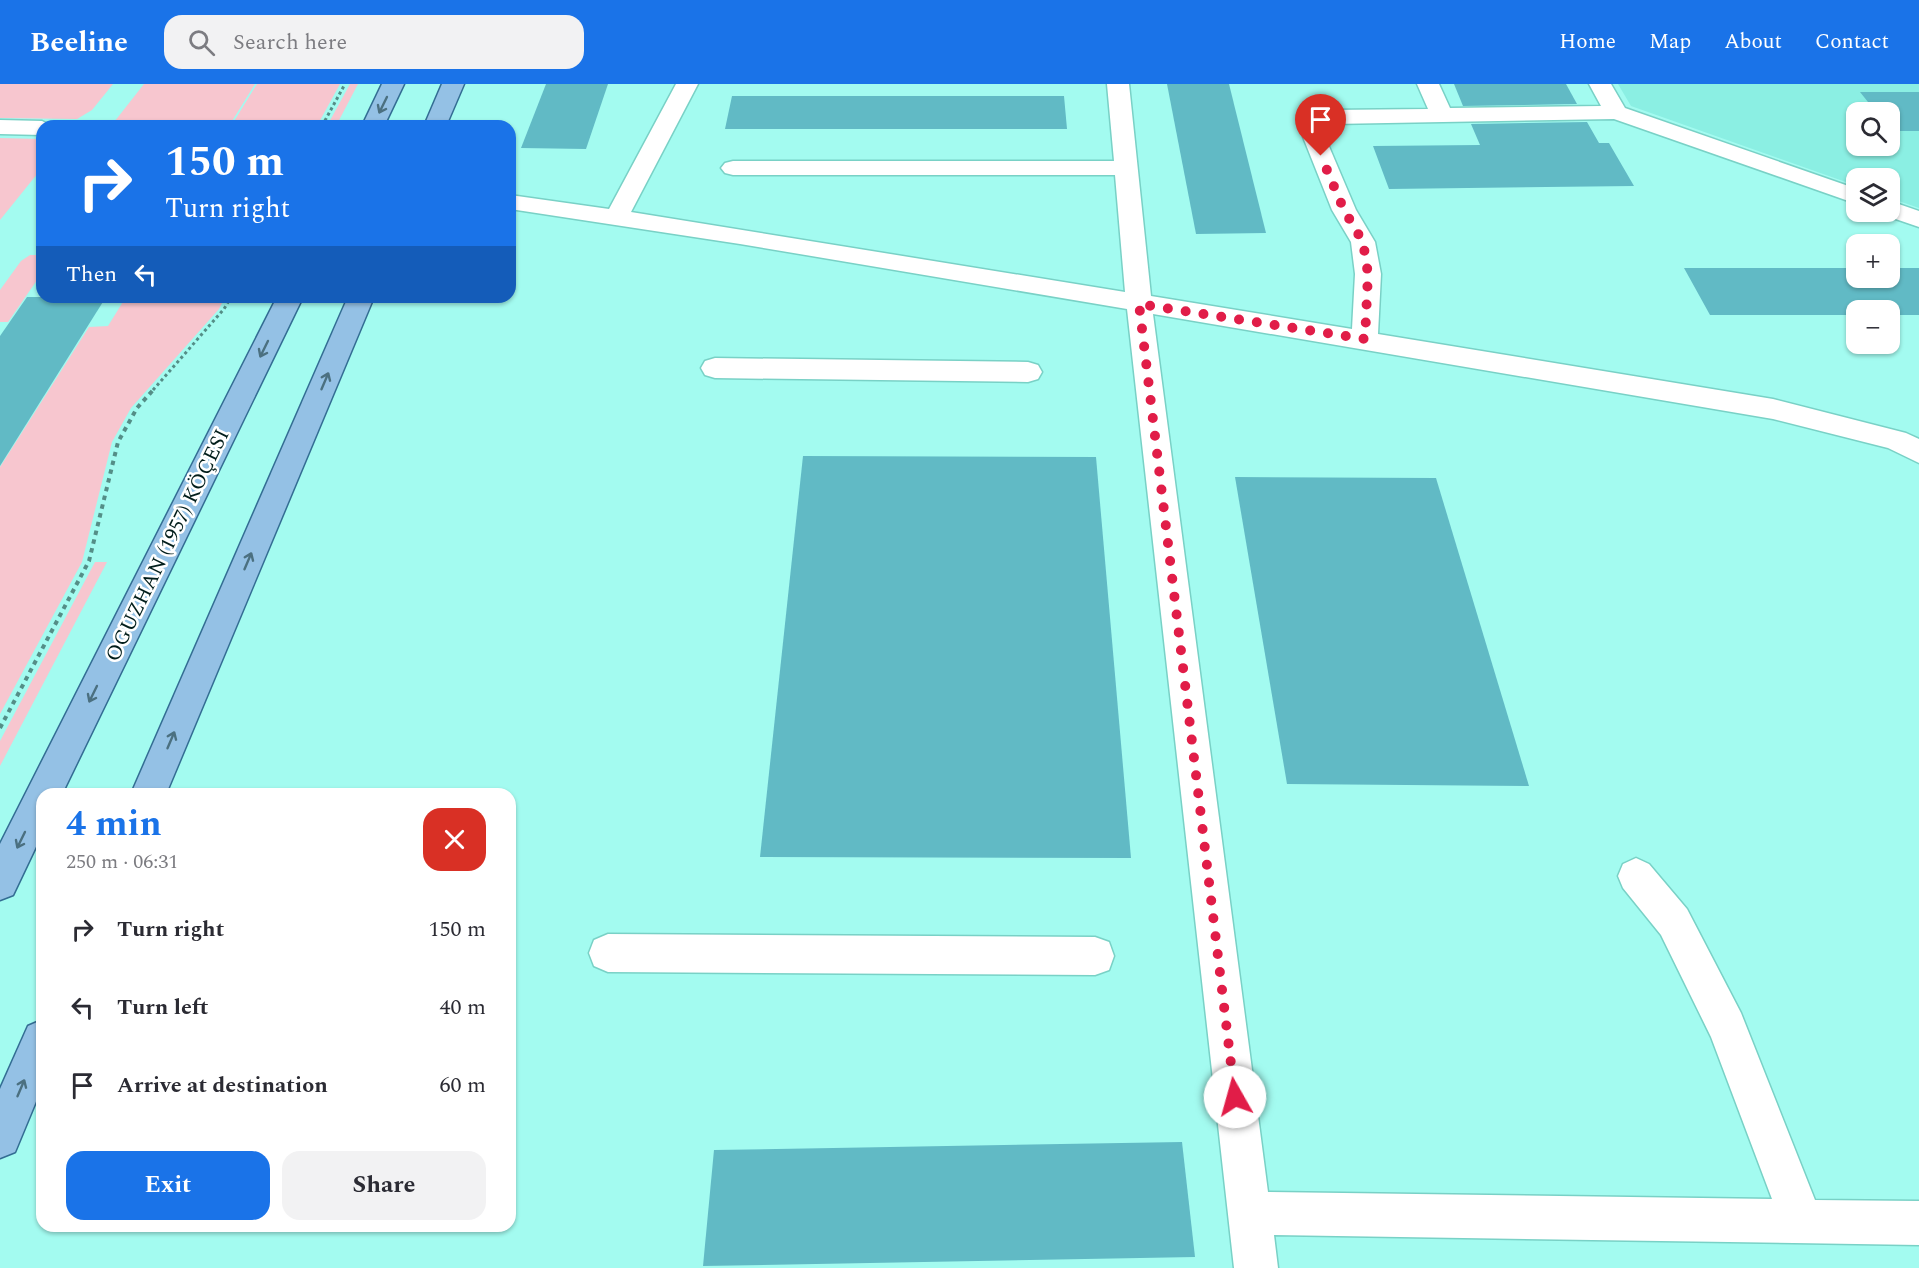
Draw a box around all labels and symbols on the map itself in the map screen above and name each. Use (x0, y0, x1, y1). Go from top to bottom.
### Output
pin (1295, 94, 1346, 156)
one-way arrow (377, 96, 389, 114)
one-way arrow (258, 340, 269, 358)
one-way arrow (320, 373, 331, 391)
street label: OGUZHAN (1957) KÖÇESI (97, 424, 238, 667)
one-way arrow (243, 552, 254, 570)
one-way arrow (87, 684, 99, 702)
one-way arrow (166, 731, 177, 749)
one-way arrow (15, 830, 26, 848)
position arrow (1203, 1065, 1267, 1129)
one-way arrow (16, 1080, 27, 1098)

